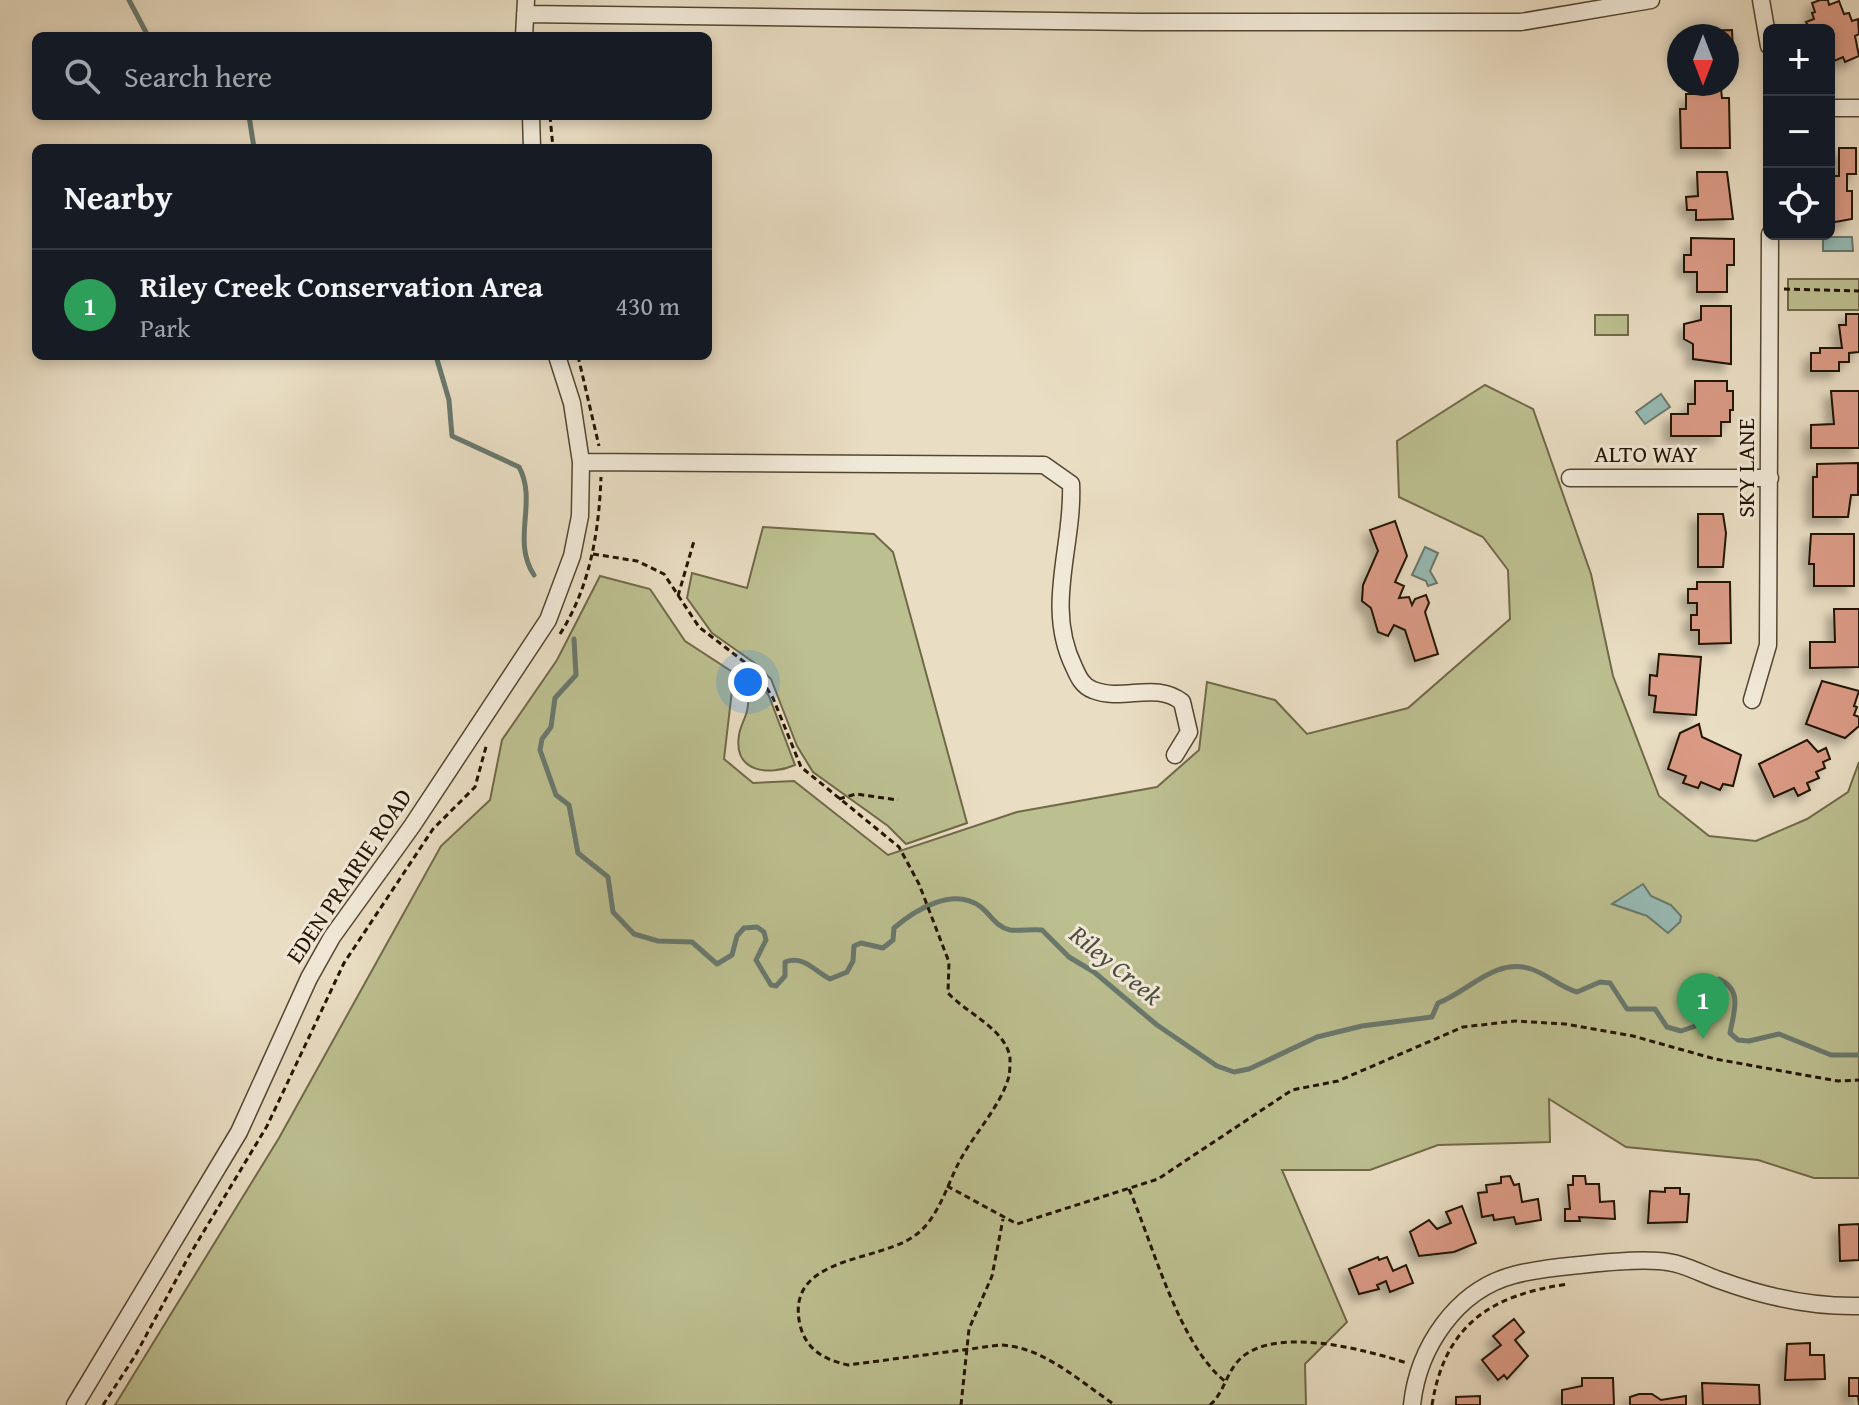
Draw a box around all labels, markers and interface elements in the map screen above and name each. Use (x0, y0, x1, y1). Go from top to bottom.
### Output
north arrow (1667, 24, 1739, 96)
map controls (1763, 24, 1835, 240)
button: + (1763, 24, 1835, 96)
search box (32, 32, 712, 120)
icon: search (60, 54, 104, 98)
text: Search here (124, 54, 272, 98)
button: − (1763, 96, 1835, 168)
button: locate (1763, 168, 1835, 240)
text: Nearby (64, 172, 173, 221)
text: Riley Creek Conservation Area (140, 264, 543, 308)
text: 1 (83, 286, 97, 325)
text: 430 m (615, 286, 680, 325)
text: Park (140, 308, 190, 347)
street label: SKY LANE (1728, 418, 1763, 518)
street label: ALTO WAY (1594, 436, 1698, 471)
your location (728, 662, 768, 702)
street label: EDEN PRAIRIE ROAD (277, 781, 420, 970)
water label: Riley Creek (1061, 914, 1171, 1014)
pin: 1 (1677, 973, 1729, 1039)

